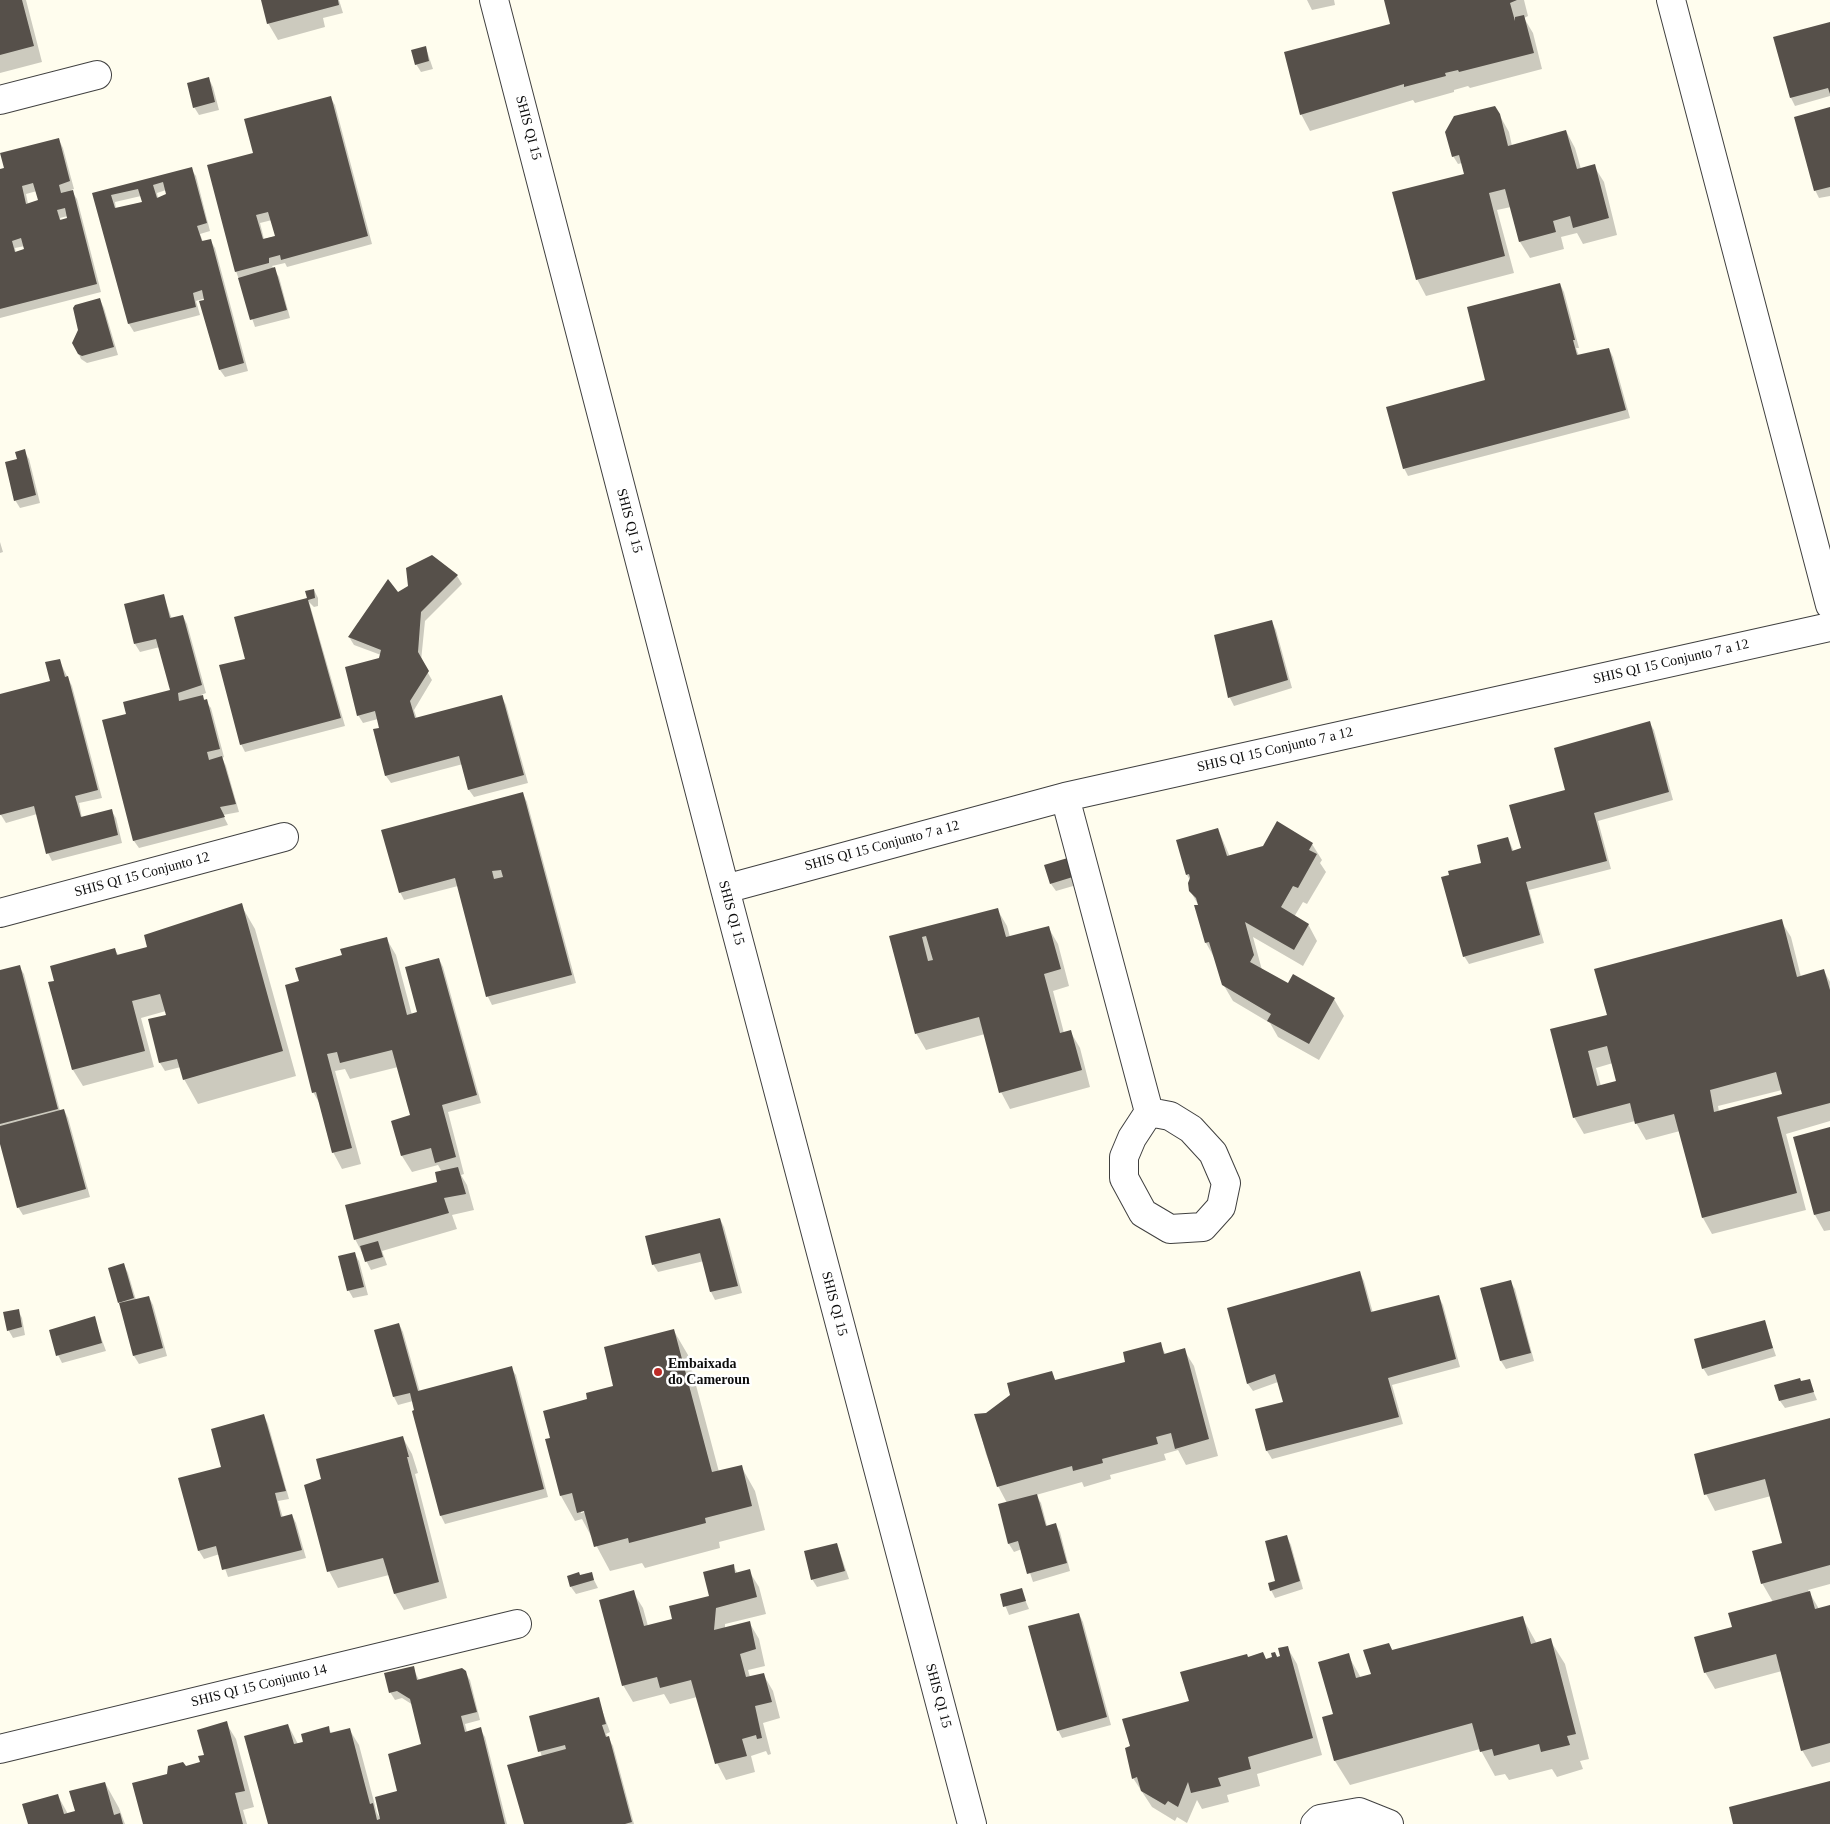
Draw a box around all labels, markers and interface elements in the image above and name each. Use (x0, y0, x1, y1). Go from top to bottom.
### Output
street label: SHIS QI 15 (511, 94, 545, 162)
street label: SHIS QI 15 (612, 487, 646, 555)
street label: SHIS QI 15 Conjunto 7 a 12 (1591, 636, 1751, 688)
street label: SHIS QI 15 Conjunto 7 a 12 (1195, 724, 1355, 776)
street label: SHIS QI 15 Conjunto 7 a 12 (803, 817, 961, 875)
street label: SHIS QI 15 Conjunto 12 (73, 849, 211, 901)
street label: SHIS QI 15 (714, 879, 748, 947)
street label: SHIS QI 15 (817, 1270, 851, 1338)
place label: Embaixada do Cameroun (668, 1356, 750, 1388)
marker: Embaixada do Cameroun (652, 1366, 664, 1378)
street label: SHIS QI 15 Conjunto 14 (189, 1661, 329, 1711)
street label: SHIS QI 15 (921, 1662, 955, 1730)

